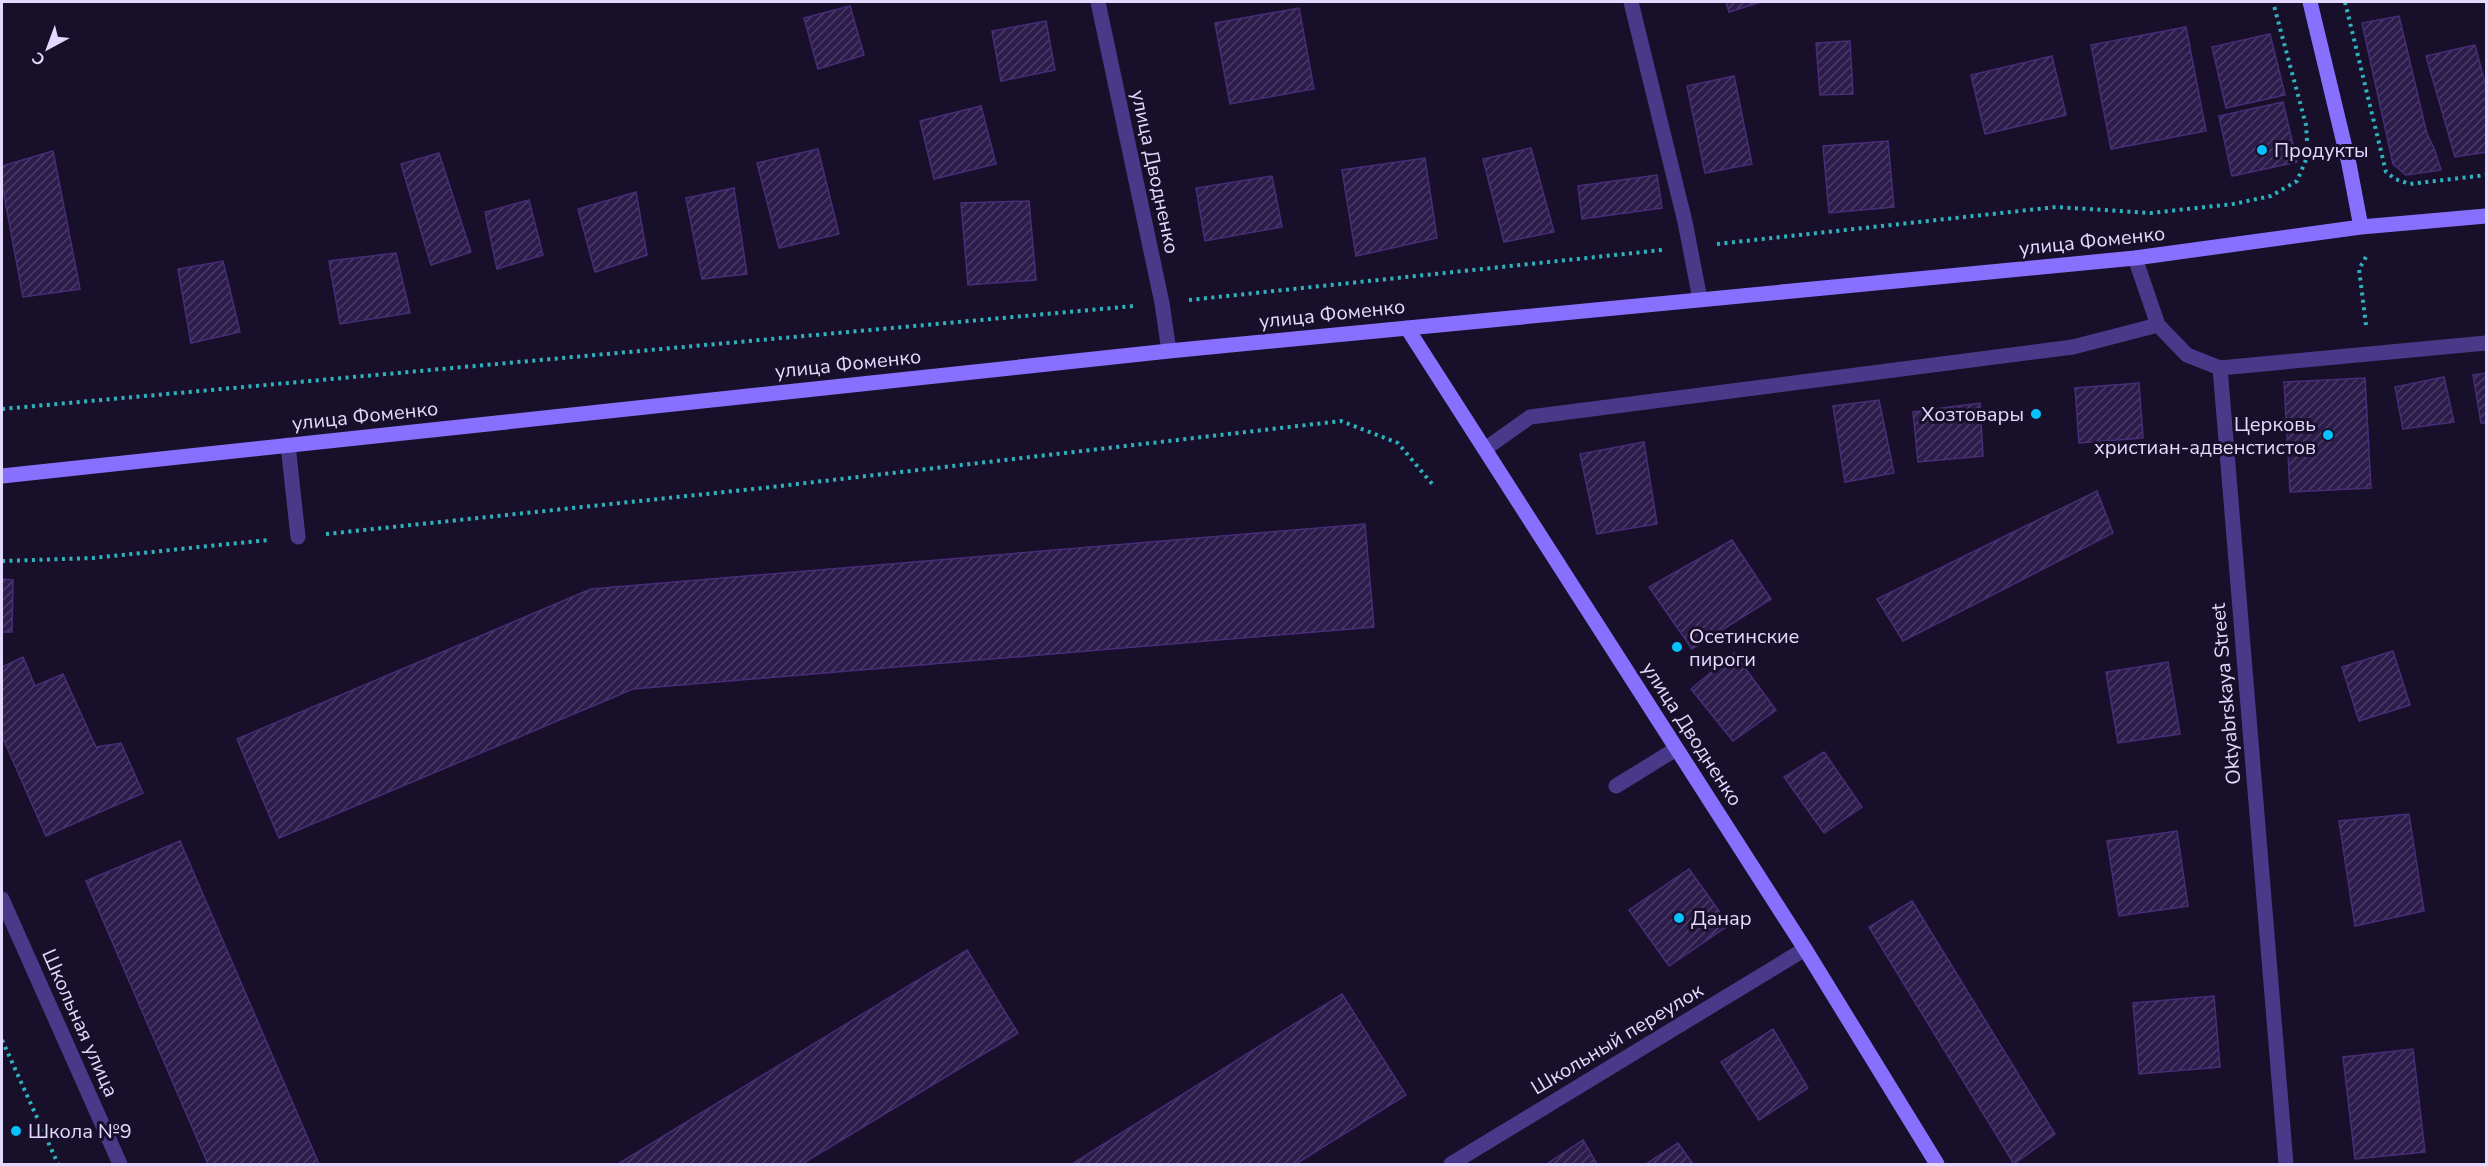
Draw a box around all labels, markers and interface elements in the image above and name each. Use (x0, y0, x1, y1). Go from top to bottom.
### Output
north arrow (18, 18, 78, 78)
text: С (27, 47, 50, 70)
street label: улица Дводненко (1124, 88, 1186, 256)
place label: Продукты (2274, 137, 2369, 164)
marker: Продукты (2255, 143, 2269, 157)
street label: улица Фоменко (2018, 220, 2166, 262)
street label: улица Фоменко (1258, 293, 1406, 335)
street label: улица Фоменко (774, 343, 922, 385)
street label: улица Фоменко (291, 395, 439, 437)
place label: Хозтовары (1921, 401, 2024, 428)
marker: Хозтовары (2029, 407, 2043, 421)
place label: Церковь христиан-адвенстистов (2094, 411, 2316, 461)
marker: Церковь христиан-адвенстистов (2321, 428, 2335, 442)
street label: Oktyabrskaya Street (2205, 601, 2247, 786)
place label: Осетинские пироги (1689, 623, 1799, 673)
marker: Осетинские пироги (1670, 640, 1684, 654)
street label: улица Дводненко (1635, 657, 1749, 811)
place label: Данар (1691, 905, 1752, 932)
marker: Данар (1672, 911, 1686, 925)
street label: Школьная улица (35, 945, 125, 1101)
street label: Школьный переулок (1526, 977, 1709, 1101)
place label: Школа №9 (28, 1118, 132, 1145)
marker: Школа №9 (9, 1124, 23, 1138)

